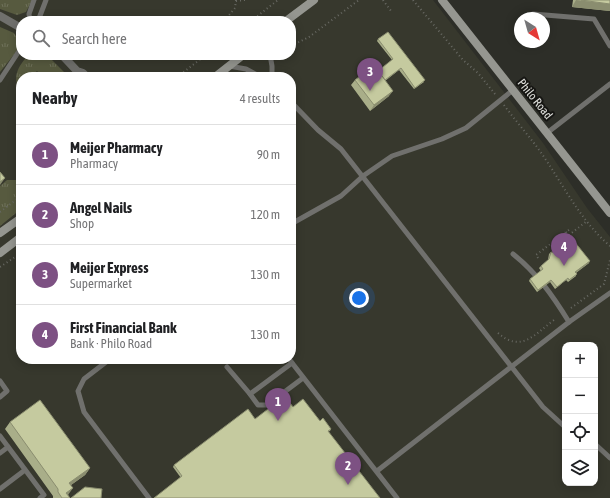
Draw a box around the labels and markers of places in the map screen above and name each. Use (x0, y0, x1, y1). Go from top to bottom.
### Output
pin: 3 (357, 58, 383, 91)
pin: 4 (551, 233, 577, 266)
pin: 1 (265, 388, 291, 421)
pin: 2 (335, 452, 361, 485)

